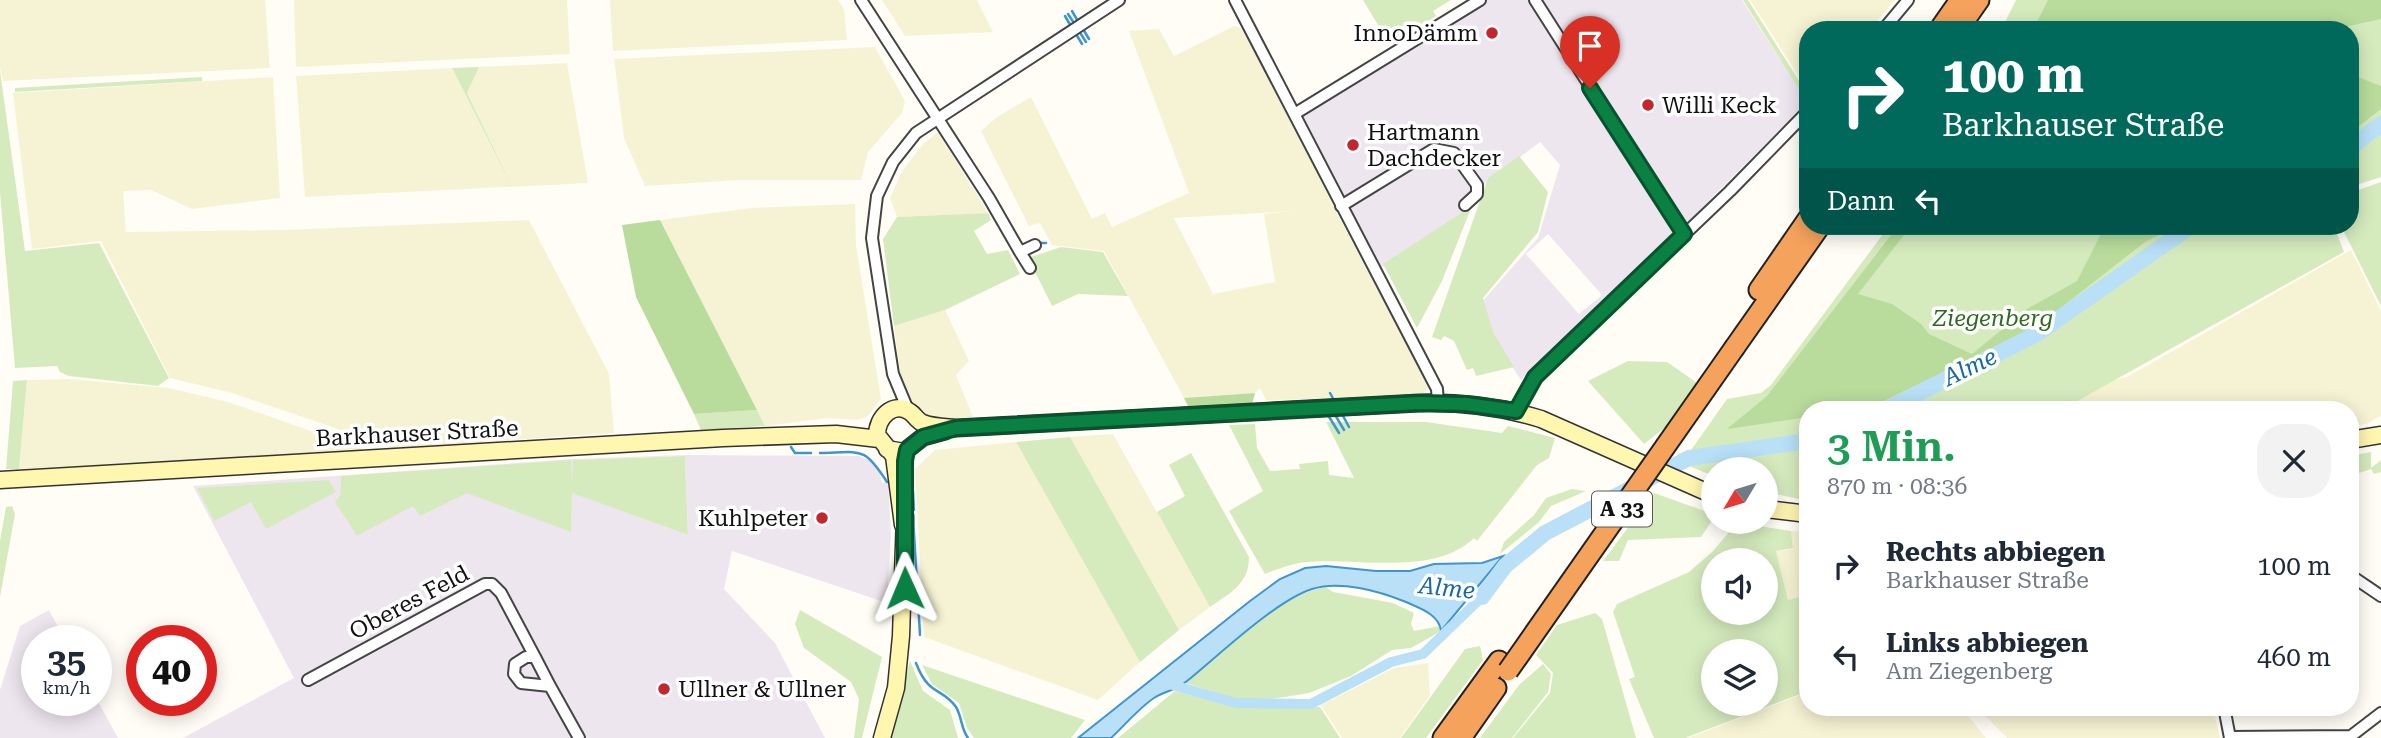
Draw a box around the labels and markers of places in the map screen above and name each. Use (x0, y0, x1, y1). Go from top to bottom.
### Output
pin (1560, 16, 1620, 88)
place label: InnoDämm (1353, 20, 1478, 47)
marker: InnoDämm (1484, 25, 1500, 41)
place label: Willi Keck (1662, 92, 1777, 119)
marker: Willi Keck (1640, 97, 1656, 113)
place label: Hartmann Dachdecker (1367, 119, 1501, 172)
marker: Hartmann Dachdecker (1345, 137, 1361, 153)
place label: Kuhlpeter (698, 505, 808, 532)
marker: Kuhlpeter (814, 510, 830, 526)
place label: Ullner & Ullner (678, 676, 846, 703)
marker: Ullner & Ullner (656, 681, 672, 697)

